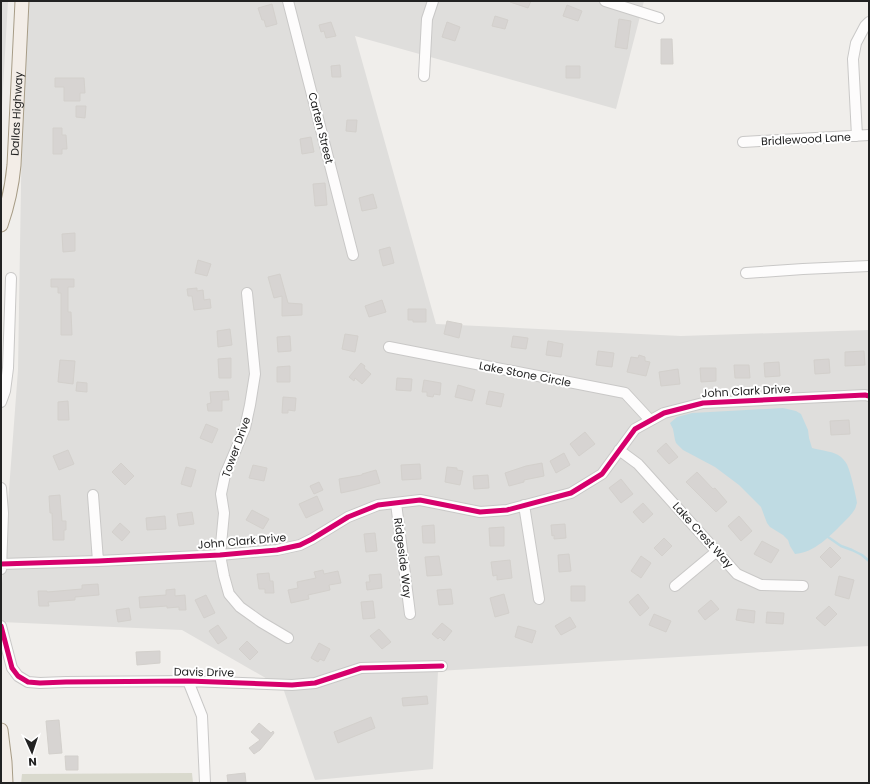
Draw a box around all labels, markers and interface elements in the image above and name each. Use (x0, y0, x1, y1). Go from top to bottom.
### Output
street label: Dallas Highway (6, 70, 27, 156)
street label: Carten Street (304, 91, 338, 165)
street label: Bridlewood Lane (761, 129, 852, 149)
street label: Lake Stone Circle (478, 357, 573, 391)
street label: John Clark Drive (701, 381, 791, 401)
street label: Tower Drive (218, 414, 254, 480)
street label: Lake Crest Way (669, 498, 738, 572)
street label: Ridgeside Way (390, 517, 416, 600)
street label: John Clark Drive (197, 529, 287, 553)
street label: Davis Drive (174, 663, 234, 681)
north arrow (12, 732, 52, 772)
text: N (28, 754, 37, 770)

